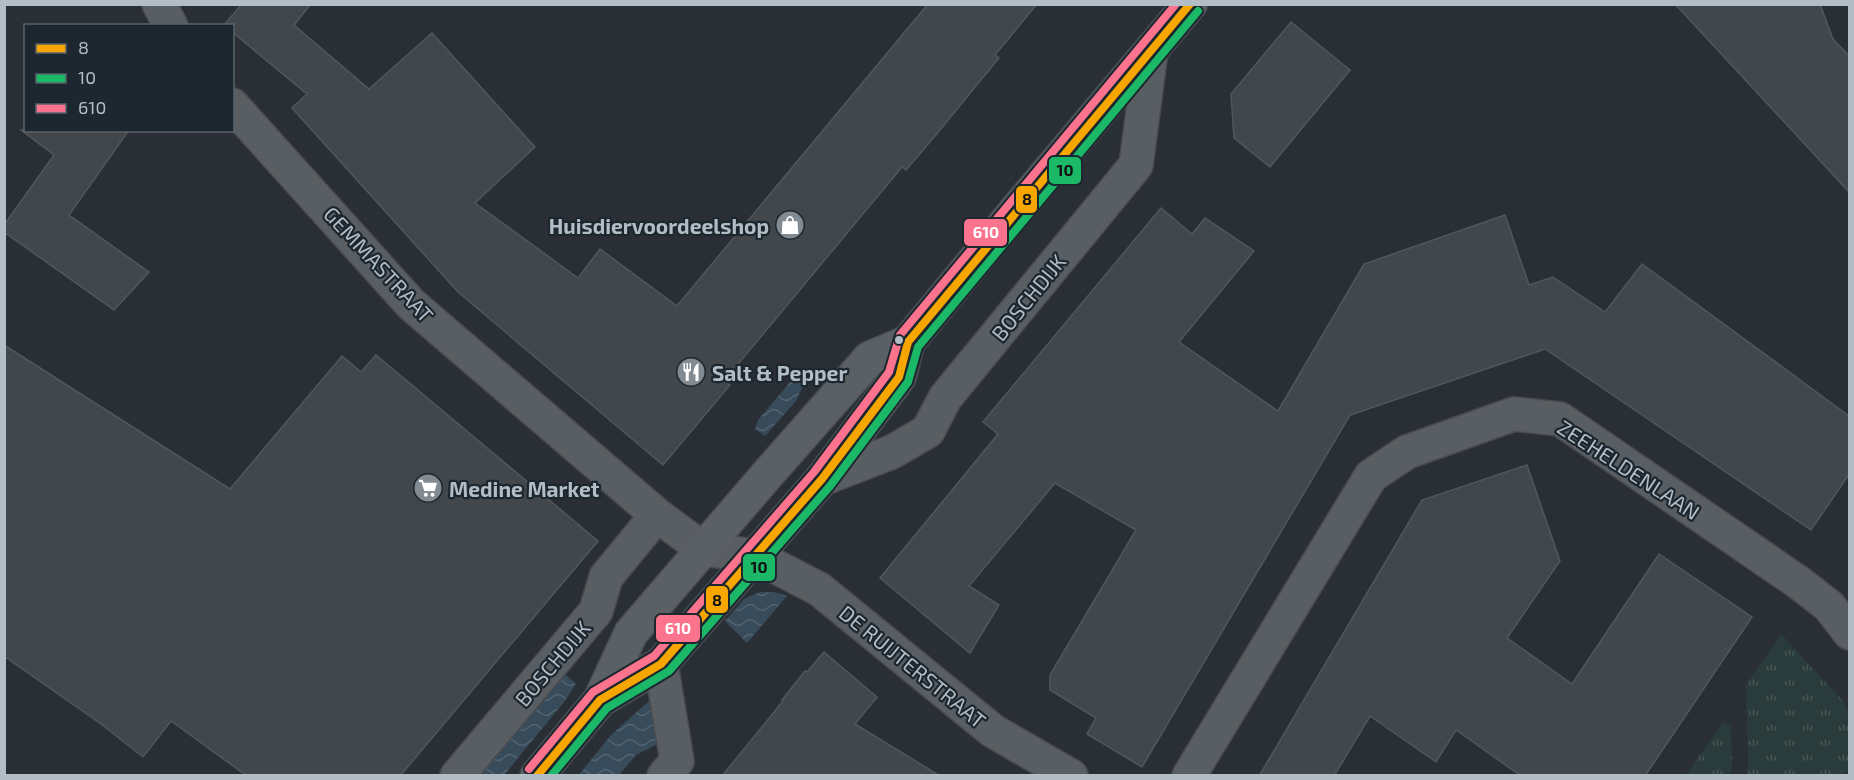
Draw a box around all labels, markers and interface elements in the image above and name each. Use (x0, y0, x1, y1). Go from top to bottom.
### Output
legend (24, 24, 234, 132)
text: 8 (78, 36, 89, 58)
text: 10 (78, 66, 96, 88)
text: 610 (78, 96, 106, 118)
line badge: 10 (1048, 156, 1082, 185)
text: 10 (1056, 160, 1074, 179)
line badge: 8 (1015, 185, 1038, 214)
text: 8 (1022, 189, 1032, 208)
street label: GEMMASTRAAT (319, 201, 439, 327)
shop icon: Huisdiervoordeelshop (774, 209, 806, 241)
place label: Huisdiervoordeelshop (549, 213, 769, 238)
line badge: 610 (963, 218, 1008, 247)
text: 610 (973, 222, 999, 241)
street label: BOSCHDIJK (986, 248, 1071, 345)
unlabelled marker (893, 334, 905, 346)
restaurant icon: Salt & Pepper (675, 356, 707, 388)
place label: Salt & Pepper (712, 360, 847, 385)
street label: ZEEHELDENLAAN (1553, 414, 1705, 524)
supermarket icon: Medine Market (412, 472, 444, 504)
place label: Medine Market (449, 476, 600, 501)
line badge: 10 (742, 553, 776, 582)
text: 10 (750, 557, 768, 576)
line badge: 8 (705, 585, 729, 614)
text: 8 (712, 590, 722, 609)
street label: DE RUIJTERSTRAAT (835, 599, 991, 733)
line badge: 610 (655, 614, 701, 643)
street label: BOSCHDIJK (509, 615, 595, 711)
text: 610 (665, 618, 691, 637)

